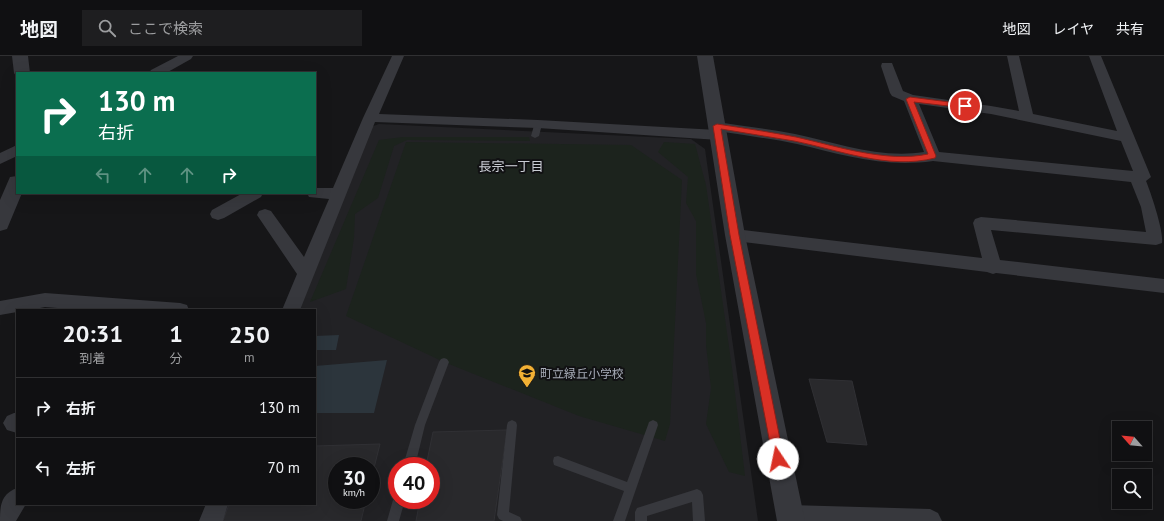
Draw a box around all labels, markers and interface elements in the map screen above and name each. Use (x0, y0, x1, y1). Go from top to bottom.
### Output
search box (82, 10, 362, 46)
text: 地図 (20, 17, 58, 41)
icon: search (96, 17, 118, 39)
text: ここで検索 (128, 19, 203, 38)
text: 地図 (1002, 20, 1030, 38)
text: レイヤ (1052, 20, 1094, 38)
text: 共有 (1116, 20, 1144, 38)
text: 130 m (98, 82, 175, 119)
icon: right (32, 88, 84, 140)
pin (948, 89, 982, 123)
icon: arrive (954, 95, 976, 117)
text: 右折 (98, 121, 134, 144)
district label: 長宗一丁目 (478, 158, 544, 175)
icon: left (92, 164, 114, 186)
icon: ahead (134, 164, 156, 186)
icon: ahead (176, 164, 198, 186)
icon: right (218, 164, 240, 186)
text: 20:31 (62, 318, 123, 349)
text: 1 (169, 318, 183, 349)
text: 250 (229, 319, 270, 350)
text: m (244, 349, 255, 366)
text: 到着 (80, 350, 106, 367)
text: 分 (170, 350, 183, 367)
school or university icon: 町立緑丘小学校 (517, 363, 537, 388)
place label: 町立緑丘小学校 (540, 366, 624, 381)
icon: right (32, 397, 54, 419)
text: 130 m (259, 398, 300, 417)
text: 右折 (66, 399, 96, 418)
north arrow (1112, 421, 1152, 461)
map controls (1112, 421, 1152, 509)
position arrow (757, 438, 799, 480)
icon: left (32, 457, 54, 479)
speed limit sign: 40 (388, 457, 440, 509)
text: 70 m (267, 458, 300, 477)
text: 左折 (66, 459, 96, 478)
text: 30 (343, 465, 365, 491)
button: search (1112, 469, 1152, 509)
text: km/h (343, 486, 365, 499)

